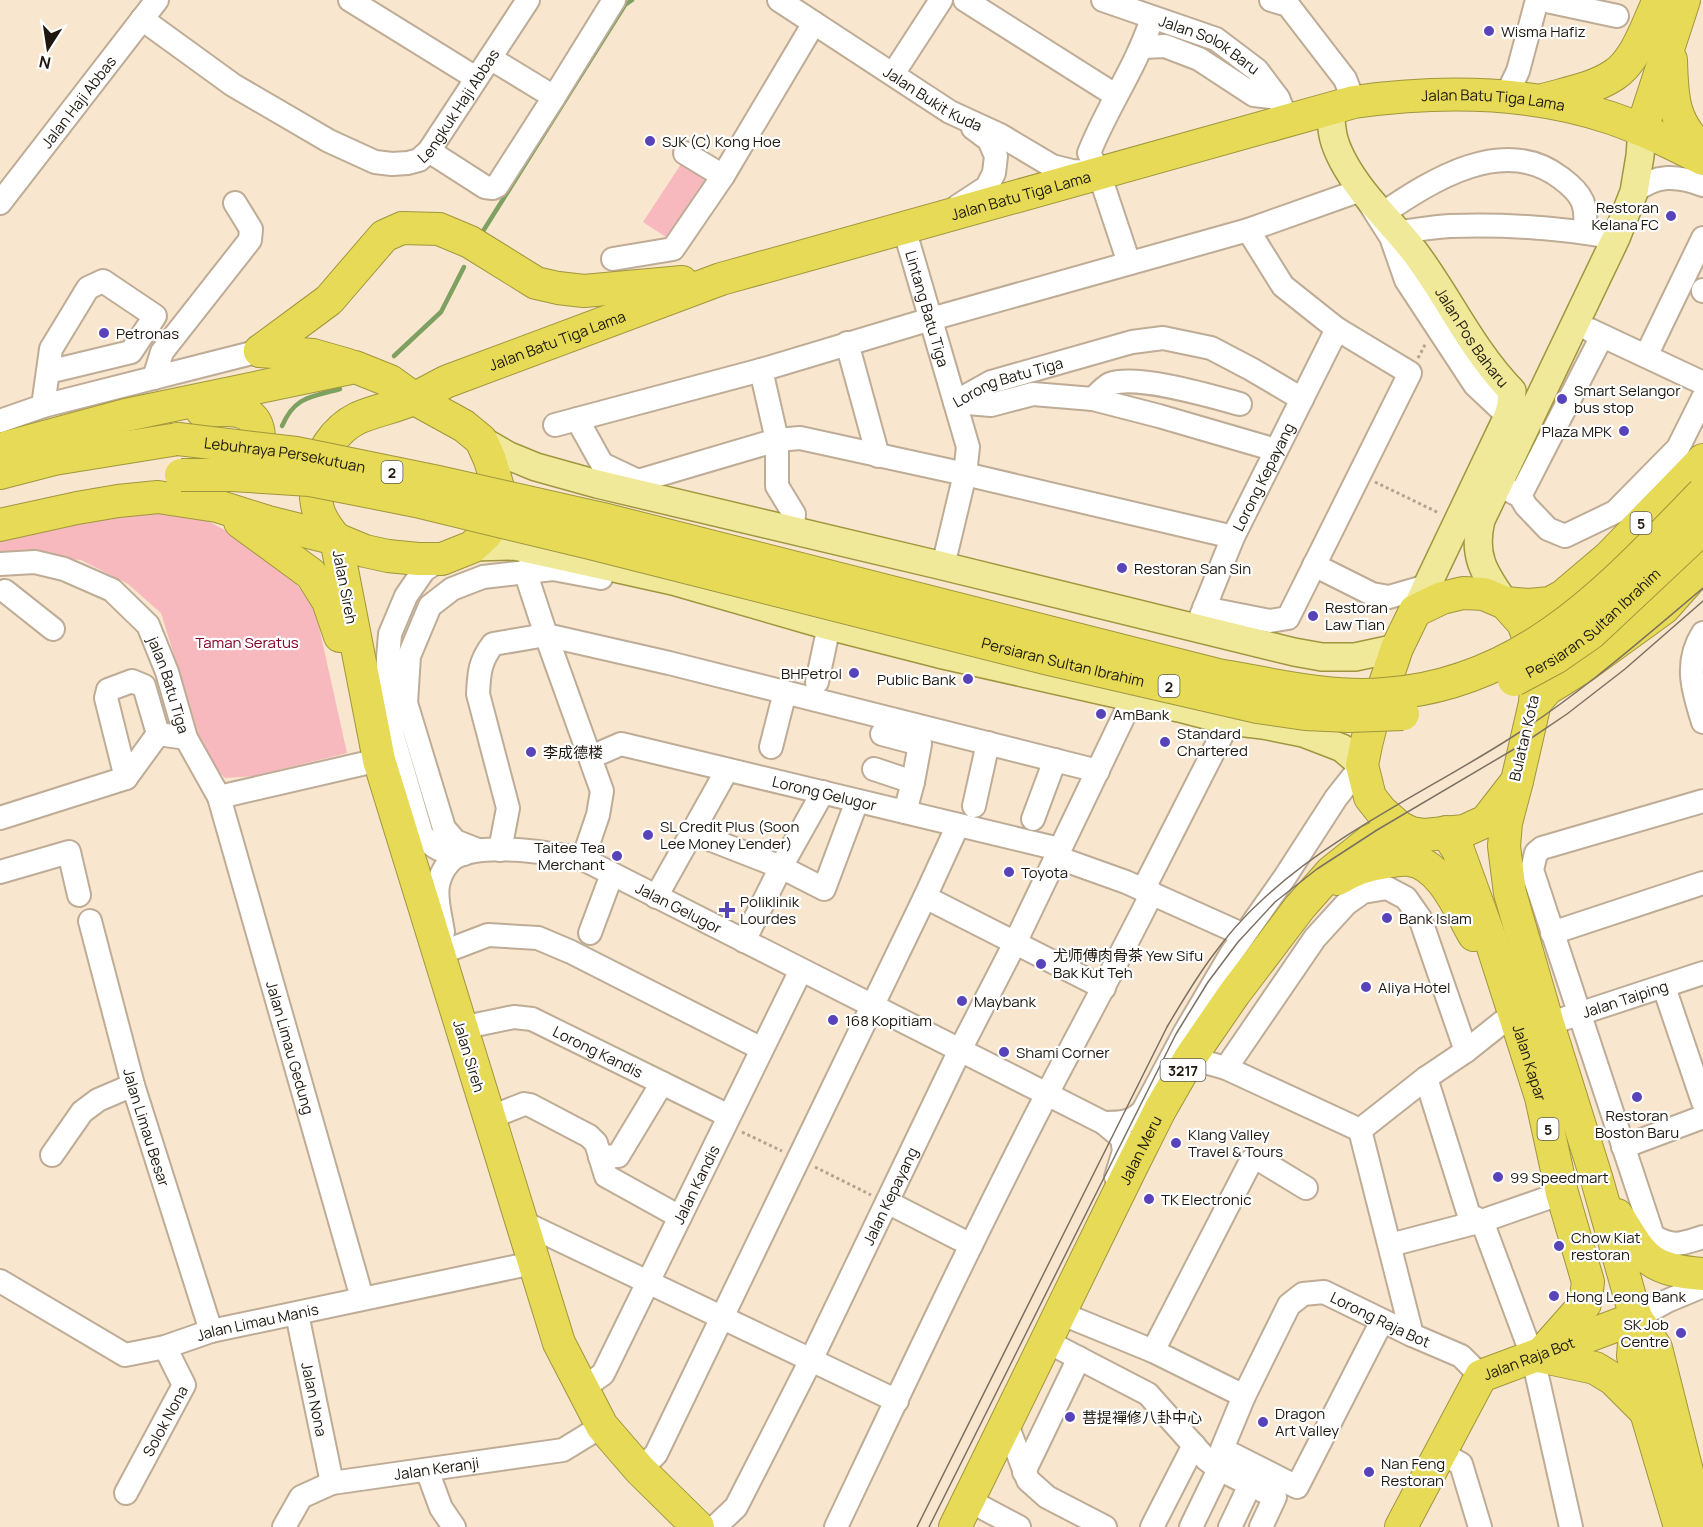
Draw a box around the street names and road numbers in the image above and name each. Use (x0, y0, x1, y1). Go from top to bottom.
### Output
street label: Jalan Solok Baru (1156, 10, 1264, 79)
street label: Lengkuk Haji Abbas (412, 44, 504, 167)
street label: Jalan Haji Abbas (36, 51, 121, 152)
street label: Jalan Bukit Kuda (880, 61, 986, 136)
street label: Jalan Batu Tiga Lama (1421, 84, 1567, 116)
street label: Jalan Batu Tiga Lama (948, 166, 1093, 225)
street label: Lintang Batu Tiga (901, 248, 955, 369)
street label: Jalan Pos Baharu (1431, 283, 1514, 392)
street label: Jalan Batu Tiga Lama (486, 305, 628, 375)
street label: Lorong Batu Tiga (949, 352, 1065, 412)
street label: Lorong Kepayang (1227, 419, 1299, 535)
street label: Lebuhraya Persekutuan (203, 432, 368, 477)
road number: 2 (382, 461, 402, 483)
road number: 5 (1630, 512, 1652, 534)
street label: Jalan Sireh (328, 548, 362, 626)
street label: Persiaran Sultan Ibrahim (1522, 563, 1665, 682)
street label: jalan Batu Tiga (143, 632, 195, 736)
street label: Persiaran Sultan Ibrahim (979, 632, 1147, 691)
road number: 2 (1158, 675, 1180, 697)
street label: Bulatan Kota (1504, 693, 1544, 783)
street label: Lorong Gelugor (770, 770, 879, 816)
street label: Jalan Gelugor (632, 877, 726, 938)
street label: Jalan Taiping (1579, 975, 1671, 1023)
street label: Jalan Limau Gedung (261, 978, 320, 1117)
street label: Jalan Sireh (448, 1017, 490, 1095)
street label: Lorong Kandis (550, 1021, 647, 1083)
street label: Jalan Kapar (1508, 1022, 1552, 1103)
road number: 3217 (1160, 1059, 1206, 1081)
street label: Jalan Limau Besar (119, 1066, 175, 1190)
street label: Jalan Meru (1114, 1112, 1166, 1188)
road number: 5 (1538, 1118, 1558, 1140)
street label: Jalan Kandis (668, 1141, 724, 1227)
street label: Jalan Kepayang (857, 1143, 922, 1249)
street label: Lorong Raja Bot (1327, 1286, 1434, 1352)
street label: Jalan Limau Manis (193, 1298, 320, 1346)
street label: Jalan Raja Bot (1480, 1331, 1578, 1385)
street label: Jalan Nona (297, 1360, 333, 1438)
street label: Solok Nona (137, 1382, 192, 1460)
street label: Jalan Keranji (392, 1452, 480, 1485)

